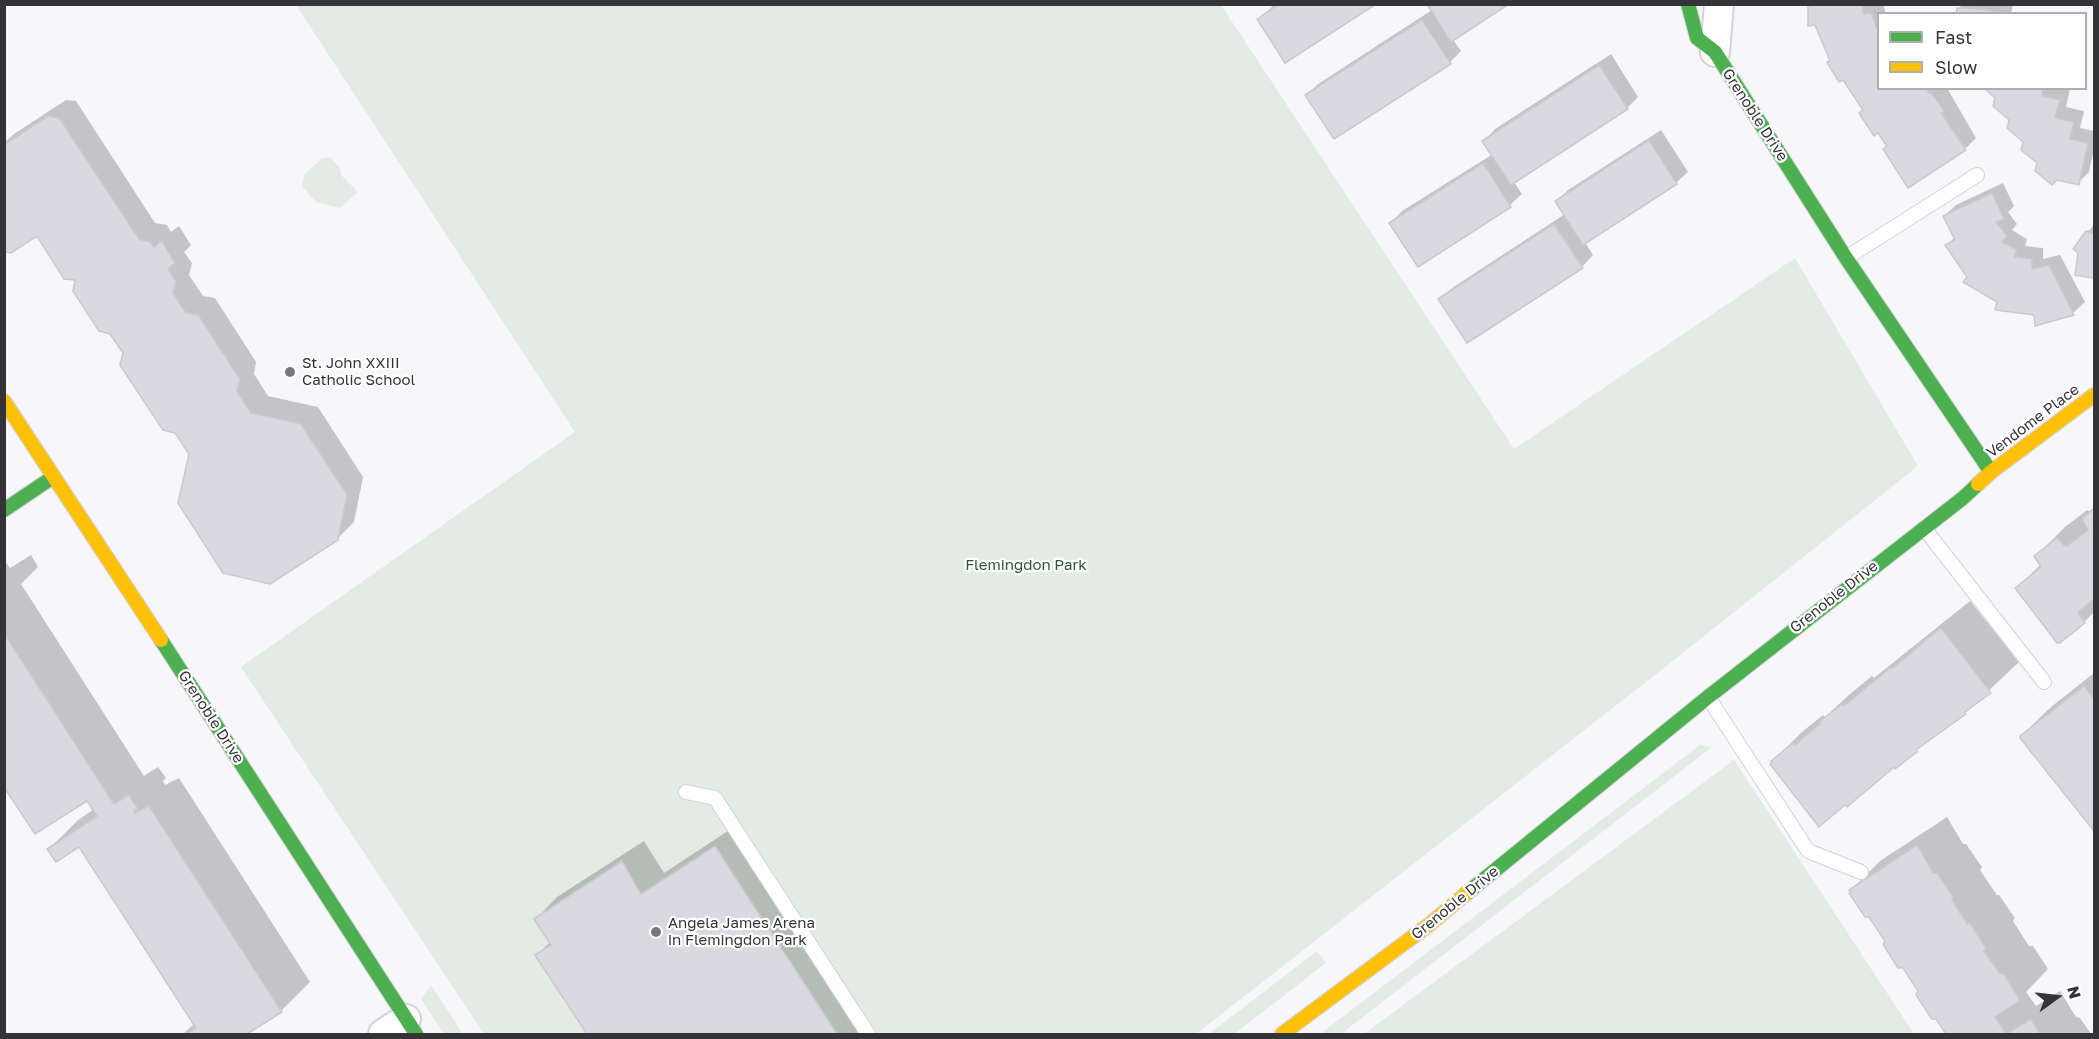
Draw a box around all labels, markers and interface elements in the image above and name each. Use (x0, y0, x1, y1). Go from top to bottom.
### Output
legend (1877, 12, 2087, 90)
text: Fast (1935, 26, 1972, 48)
text: Slow (1935, 56, 1977, 78)
street label: Grenoble Drive (1718, 65, 1792, 165)
place label: St. John XXIII Catholic School (302, 354, 415, 389)
marker: St. John XXIII Catholic School (283, 365, 297, 379)
street label: Vendome Place (1983, 380, 2083, 462)
park label: Flemingdon Park (965, 556, 1087, 574)
street label: Grenoble Drive (1786, 557, 1882, 637)
street label: Grenoble Drive (174, 667, 248, 767)
street label: Grenoble Drive (1408, 862, 1502, 944)
place label: Angela James Arena in Flemingdon Park (668, 914, 815, 949)
marker: Angela James Arena in Flemingdon Park (649, 925, 663, 939)
north arrow (2027, 967, 2087, 1027)
text: N (2063, 984, 2086, 1001)

